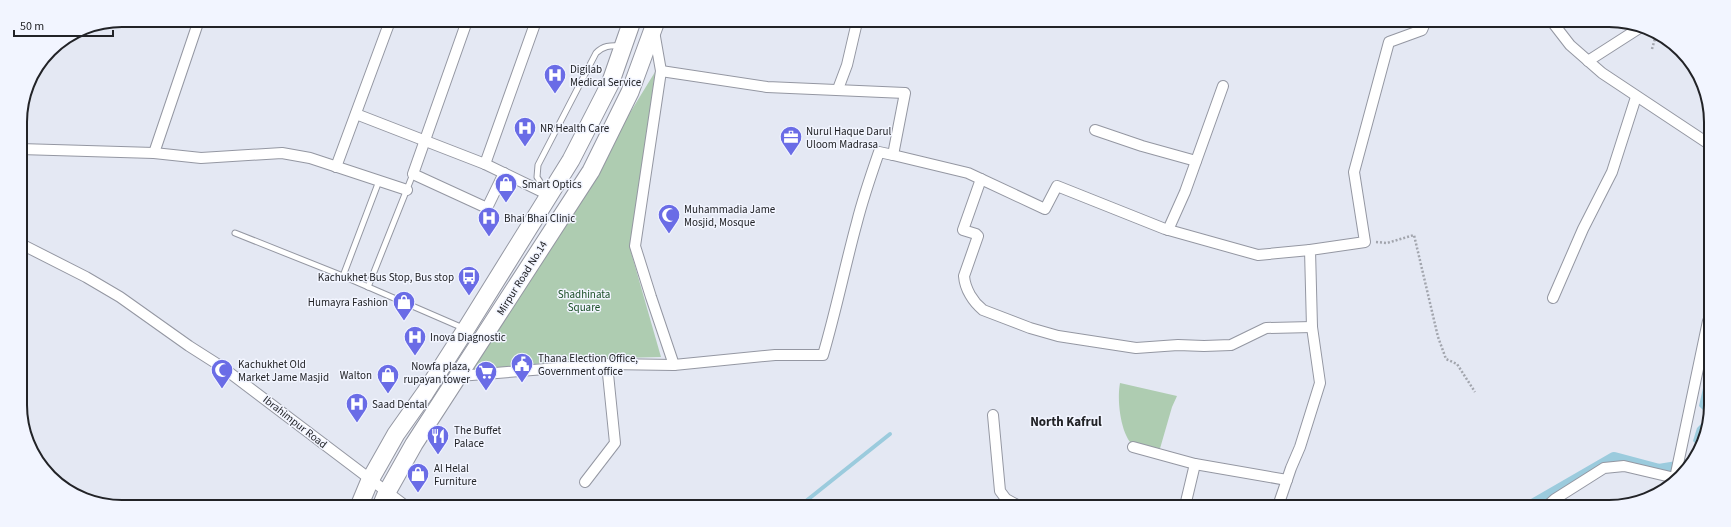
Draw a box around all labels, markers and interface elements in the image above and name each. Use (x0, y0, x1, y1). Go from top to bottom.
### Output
scale bar (14, 12, 113, 38)
text: 50 m (20, 18, 44, 35)
hospital icon: Digilab Medical Service (542, 62, 568, 95)
place label: Digilab Medical Service (570, 62, 642, 90)
hospital icon: NR Health Care (512, 115, 538, 148)
place label: NR Health Care (540, 121, 610, 136)
office icon: Nurul Haque Darul Uloom Madrasa (778, 124, 804, 157)
place label: Nurul Haque Darul Uloom Madrasa (806, 124, 891, 152)
shop icon: Smart Optics (493, 171, 519, 204)
place label: Smart Optics (522, 177, 582, 192)
mosque icon: Muhammadia Jame Mosjid, Mosque (656, 202, 682, 235)
place label: Muhammadia Jame Mosjid, Mosque (684, 202, 776, 230)
hospital icon: Bhai Bhai Clinic (476, 205, 502, 238)
place label: Bhai Bhai Clinic (504, 211, 575, 226)
street label: Mirpur Road No.14 (493, 238, 551, 318)
bus stop icon: Kachukhet Bus Stop, Bus stop (456, 264, 482, 297)
place label: Kachukhet Bus Stop, Bus stop (318, 270, 454, 285)
park label: Shadhinata Square (558, 287, 610, 315)
shop icon: Humayra Fashion (391, 289, 417, 322)
place label: Humayra Fashion (308, 295, 388, 310)
hospital icon: Inova Diagnostic (402, 324, 428, 357)
place label: Inova Diagnostic (430, 330, 506, 345)
public building icon: Thana Election Office, Government office (509, 351, 535, 384)
place label: Thana Election Office, Government office (538, 351, 638, 379)
mosque icon: Kachukhet Old Market Jame Masjid (209, 357, 235, 390)
place label: Kachukhet Old Market Jame Masjid (238, 357, 329, 385)
place label: Nowfa plaza, rupayan tower (403, 359, 470, 387)
supermarket icon: Nowfa plaza, rupayan tower (473, 359, 499, 392)
shop icon: Walton (375, 362, 401, 395)
place label: Walton (340, 368, 372, 383)
hospital icon: Saad Dental (344, 391, 370, 424)
street label: Ibrahimpur Road (260, 392, 330, 452)
place label: Saad Dental (372, 397, 428, 412)
district label: North Kafrul (1030, 413, 1102, 431)
restaurant icon: The Buffet Palace (425, 423, 451, 456)
place label: The Buffet Palace (454, 423, 502, 451)
shop icon: Al Helal Furniture (405, 461, 431, 494)
place label: Al Helal Furniture (434, 461, 477, 489)

